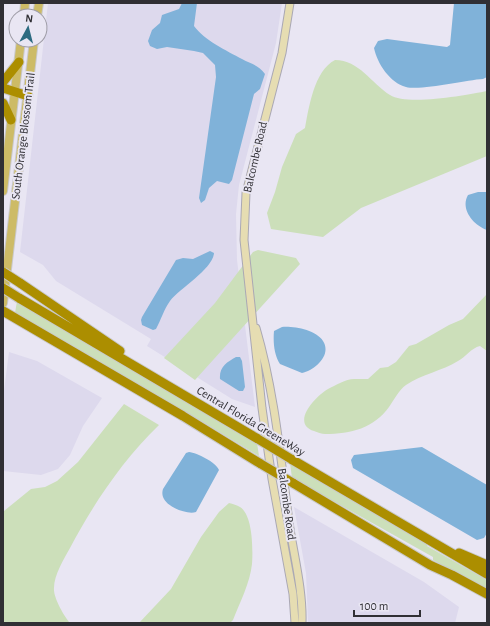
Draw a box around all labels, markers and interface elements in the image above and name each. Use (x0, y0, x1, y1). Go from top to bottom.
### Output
north arrow (8, 8, 48, 48)
text: N (25, 13, 34, 24)
street label: South Orange Blossom Trail (9, 72, 37, 200)
street label: Balcombe Road (241, 120, 269, 194)
street label: Central Florida GreeneWay (194, 384, 307, 459)
street label: Balcombe Road (276, 467, 298, 541)
scale bar (354, 592, 420, 618)
text: 100 m (360, 600, 388, 612)

